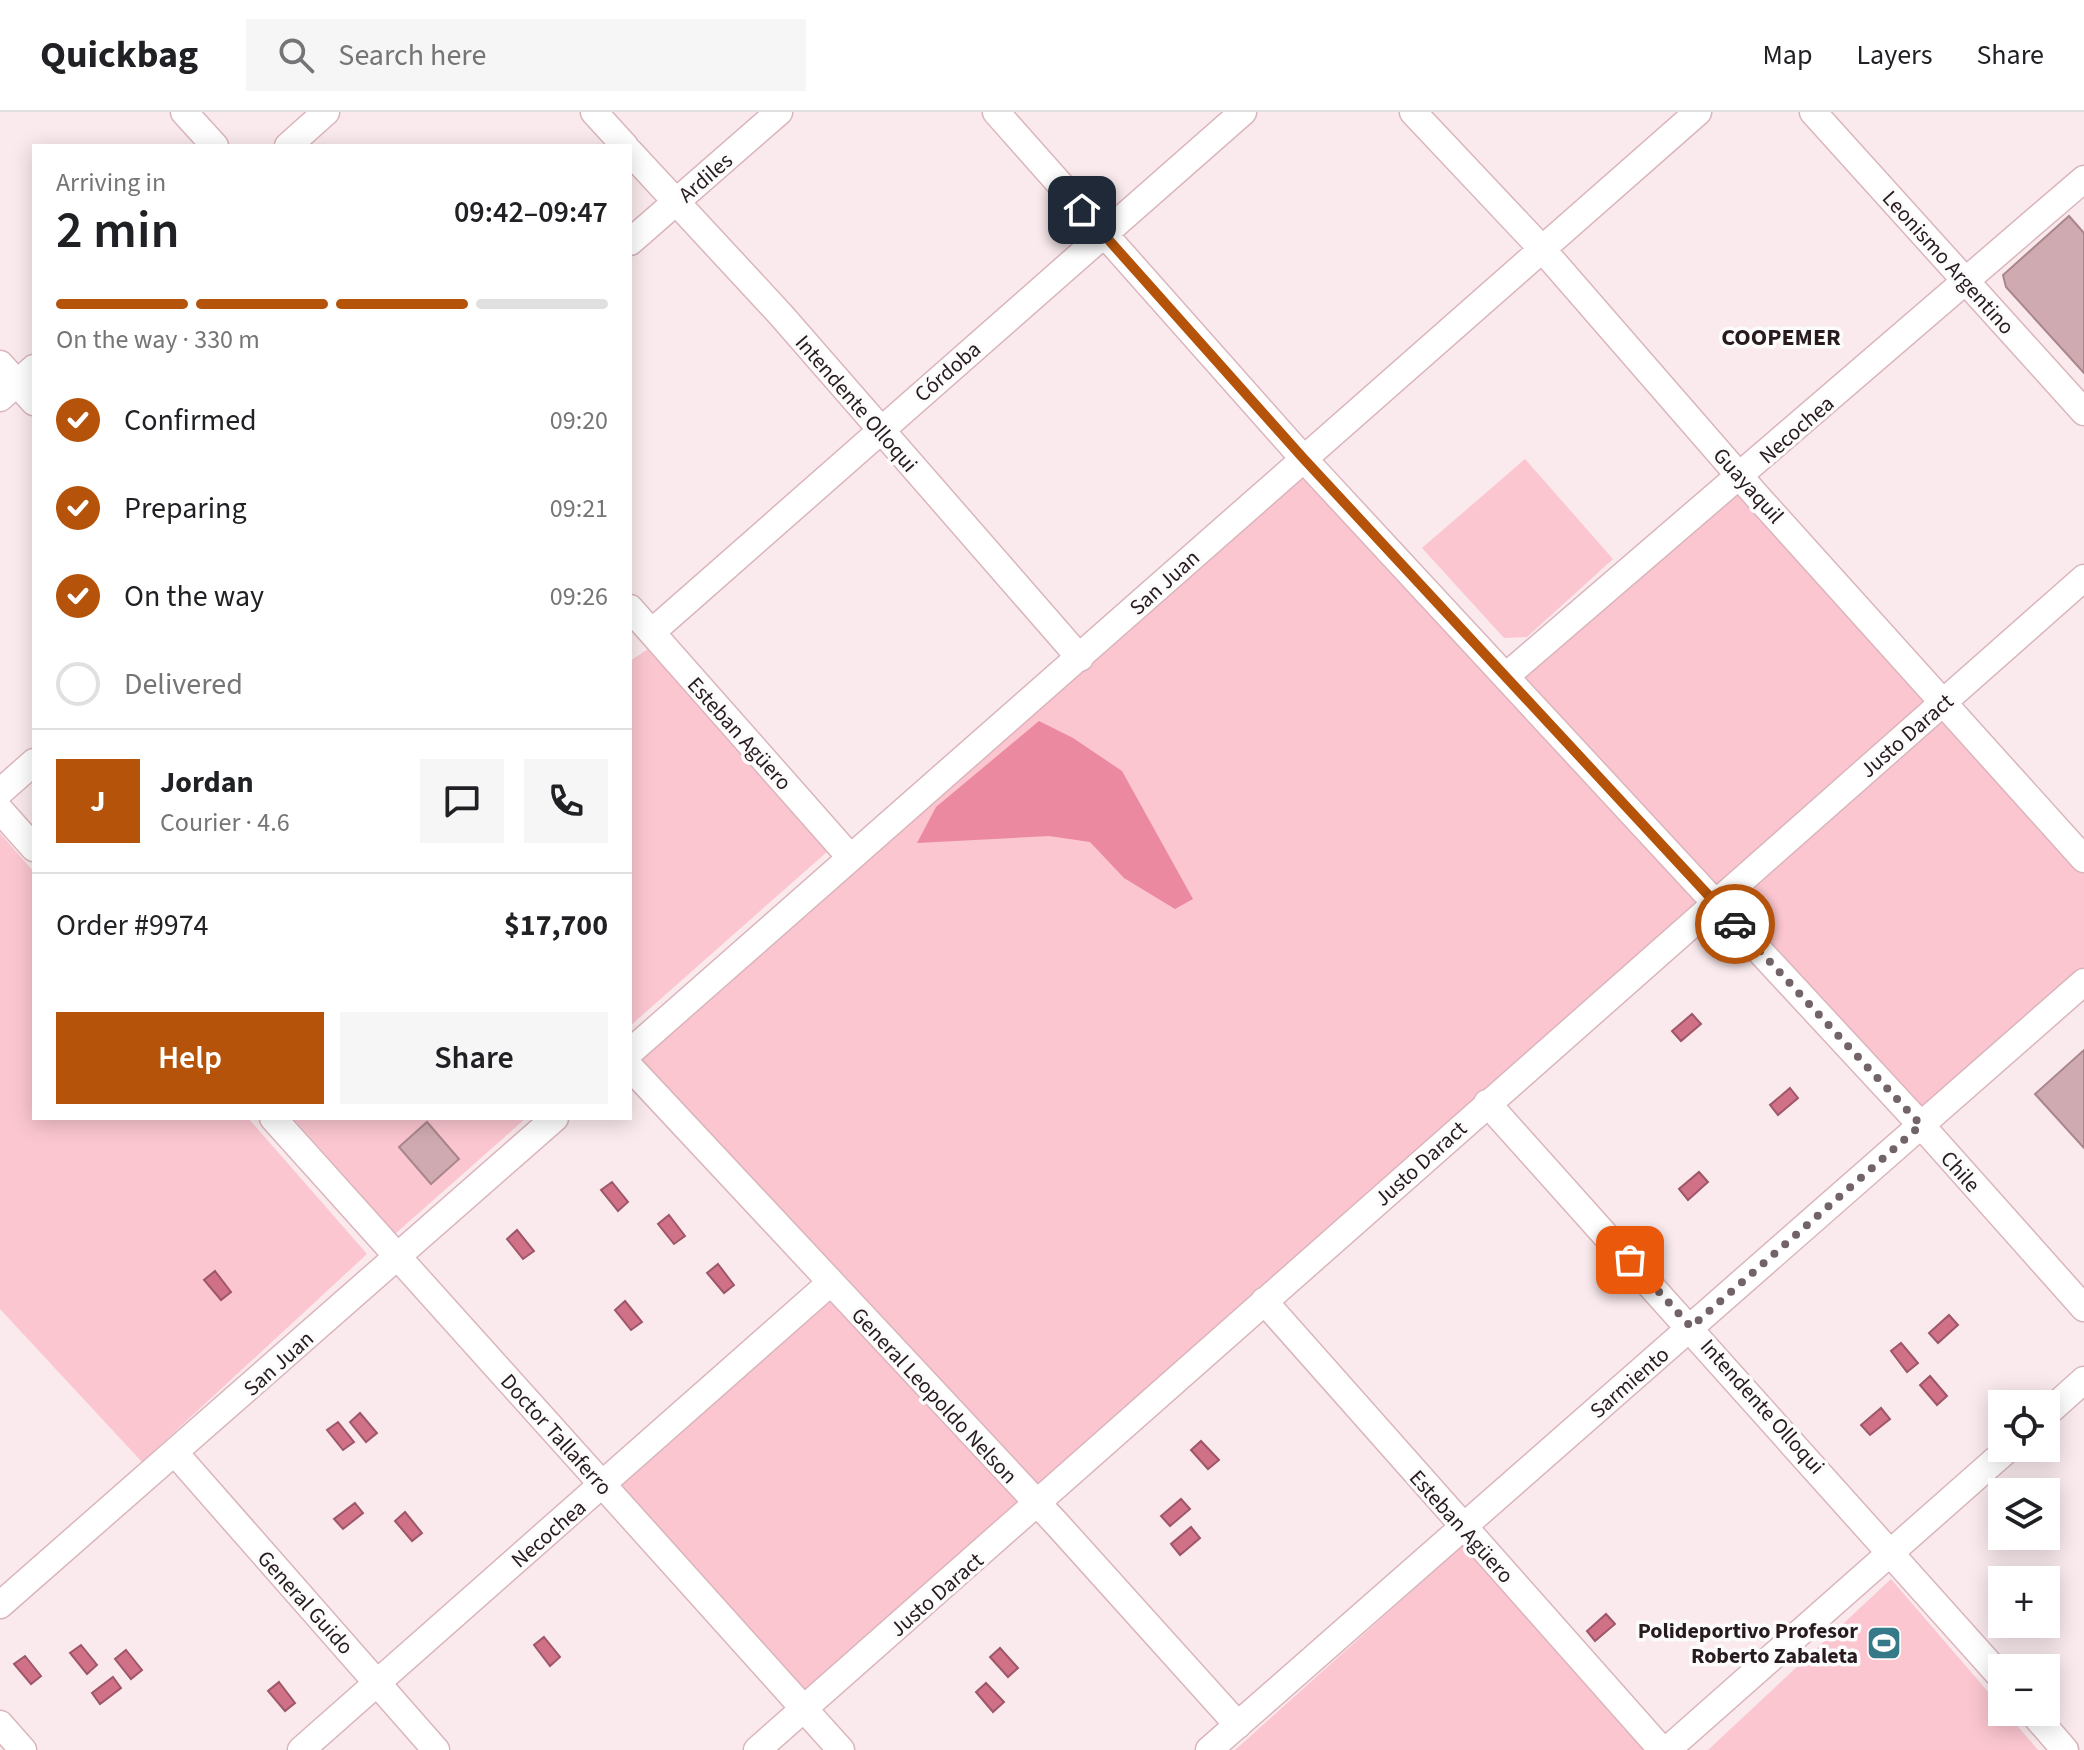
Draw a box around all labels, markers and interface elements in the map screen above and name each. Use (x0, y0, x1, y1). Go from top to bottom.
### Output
search box (246, 19, 806, 91)
text: Quickbag (40, 28, 198, 82)
icon: search (274, 33, 318, 77)
text: Search here (338, 34, 486, 77)
text: Map (1762, 35, 1812, 75)
text: Layers (1856, 35, 1932, 75)
text: Share (1976, 35, 2044, 75)
street label: Ardiles (671, 145, 740, 210)
text: Arriving in (56, 164, 166, 201)
pin (1048, 176, 1116, 244)
street label: Leonismo Argentino (1875, 183, 2022, 342)
icon: home (1060, 188, 1104, 232)
text: 09:42–09:47 (454, 191, 608, 234)
text: 2 min (56, 194, 180, 268)
district label: COOPEMER (1721, 320, 1841, 355)
text: On the way · 330 m (56, 321, 260, 358)
street label: Intendente Olloqui (787, 328, 925, 479)
street label: Córdoba (907, 334, 988, 410)
street label: Necochea (1752, 388, 1841, 471)
icon: check (56, 398, 100, 442)
text: Confirmed (124, 399, 257, 442)
text: 09:20 (550, 402, 608, 439)
street label: Guayaquil (1705, 440, 1791, 531)
icon: check (56, 486, 100, 530)
text: Preparing (124, 487, 247, 530)
text: 09:21 (550, 490, 608, 527)
street label: San Juan (1122, 542, 1207, 623)
icon: check (56, 574, 100, 618)
text: On the way (124, 575, 264, 618)
text: 09:26 (550, 578, 608, 615)
text: Delivered (124, 663, 243, 706)
street label: Esteban Agüero (680, 670, 799, 798)
street label: Justo Daract (1853, 686, 1961, 785)
button: chat (420, 759, 504, 843)
button: phone (524, 759, 608, 843)
text: Jordan (160, 761, 254, 804)
text: J (90, 780, 106, 823)
text: Courier · 4.6 (160, 804, 290, 841)
courier (1695, 884, 1775, 964)
icon: car (1713, 902, 1757, 946)
text: Order #9974 (56, 904, 209, 947)
text: $17,700 (504, 904, 608, 947)
button: Help (56, 1012, 324, 1104)
button: Share (340, 1012, 608, 1104)
street label: Justo Daract (1367, 1113, 1474, 1214)
street label: Chile (1933, 1144, 1988, 1200)
pin (1596, 1226, 1664, 1294)
icon: bag (1608, 1238, 1652, 1282)
street label: General Leopoldo Nelson (844, 1300, 1025, 1491)
street label: San Juan (236, 1323, 321, 1404)
street label: Intendente Olloqui (1693, 1332, 1832, 1482)
street label: Sarmiento (1583, 1339, 1676, 1426)
street label: Doctor Tallaferro (493, 1367, 620, 1503)
map controls (1988, 1390, 2060, 1726)
button: locate (1988, 1390, 2060, 1462)
street label: Esteban Agüero (1402, 1463, 1521, 1591)
button: layers (1988, 1478, 2060, 1550)
street label: Necochea (504, 1492, 593, 1575)
street label: General Guido (250, 1543, 361, 1662)
street label: Justo Daract (883, 1545, 991, 1644)
button: + (1988, 1566, 2060, 1638)
place label: Polideportivo Profesor Roberto Zabaleta (1638, 1615, 1858, 1672)
sports icon: Polideportivo Profesor Roberto Zabaleta (1865, 1624, 1903, 1662)
button: − (1988, 1654, 2060, 1726)

